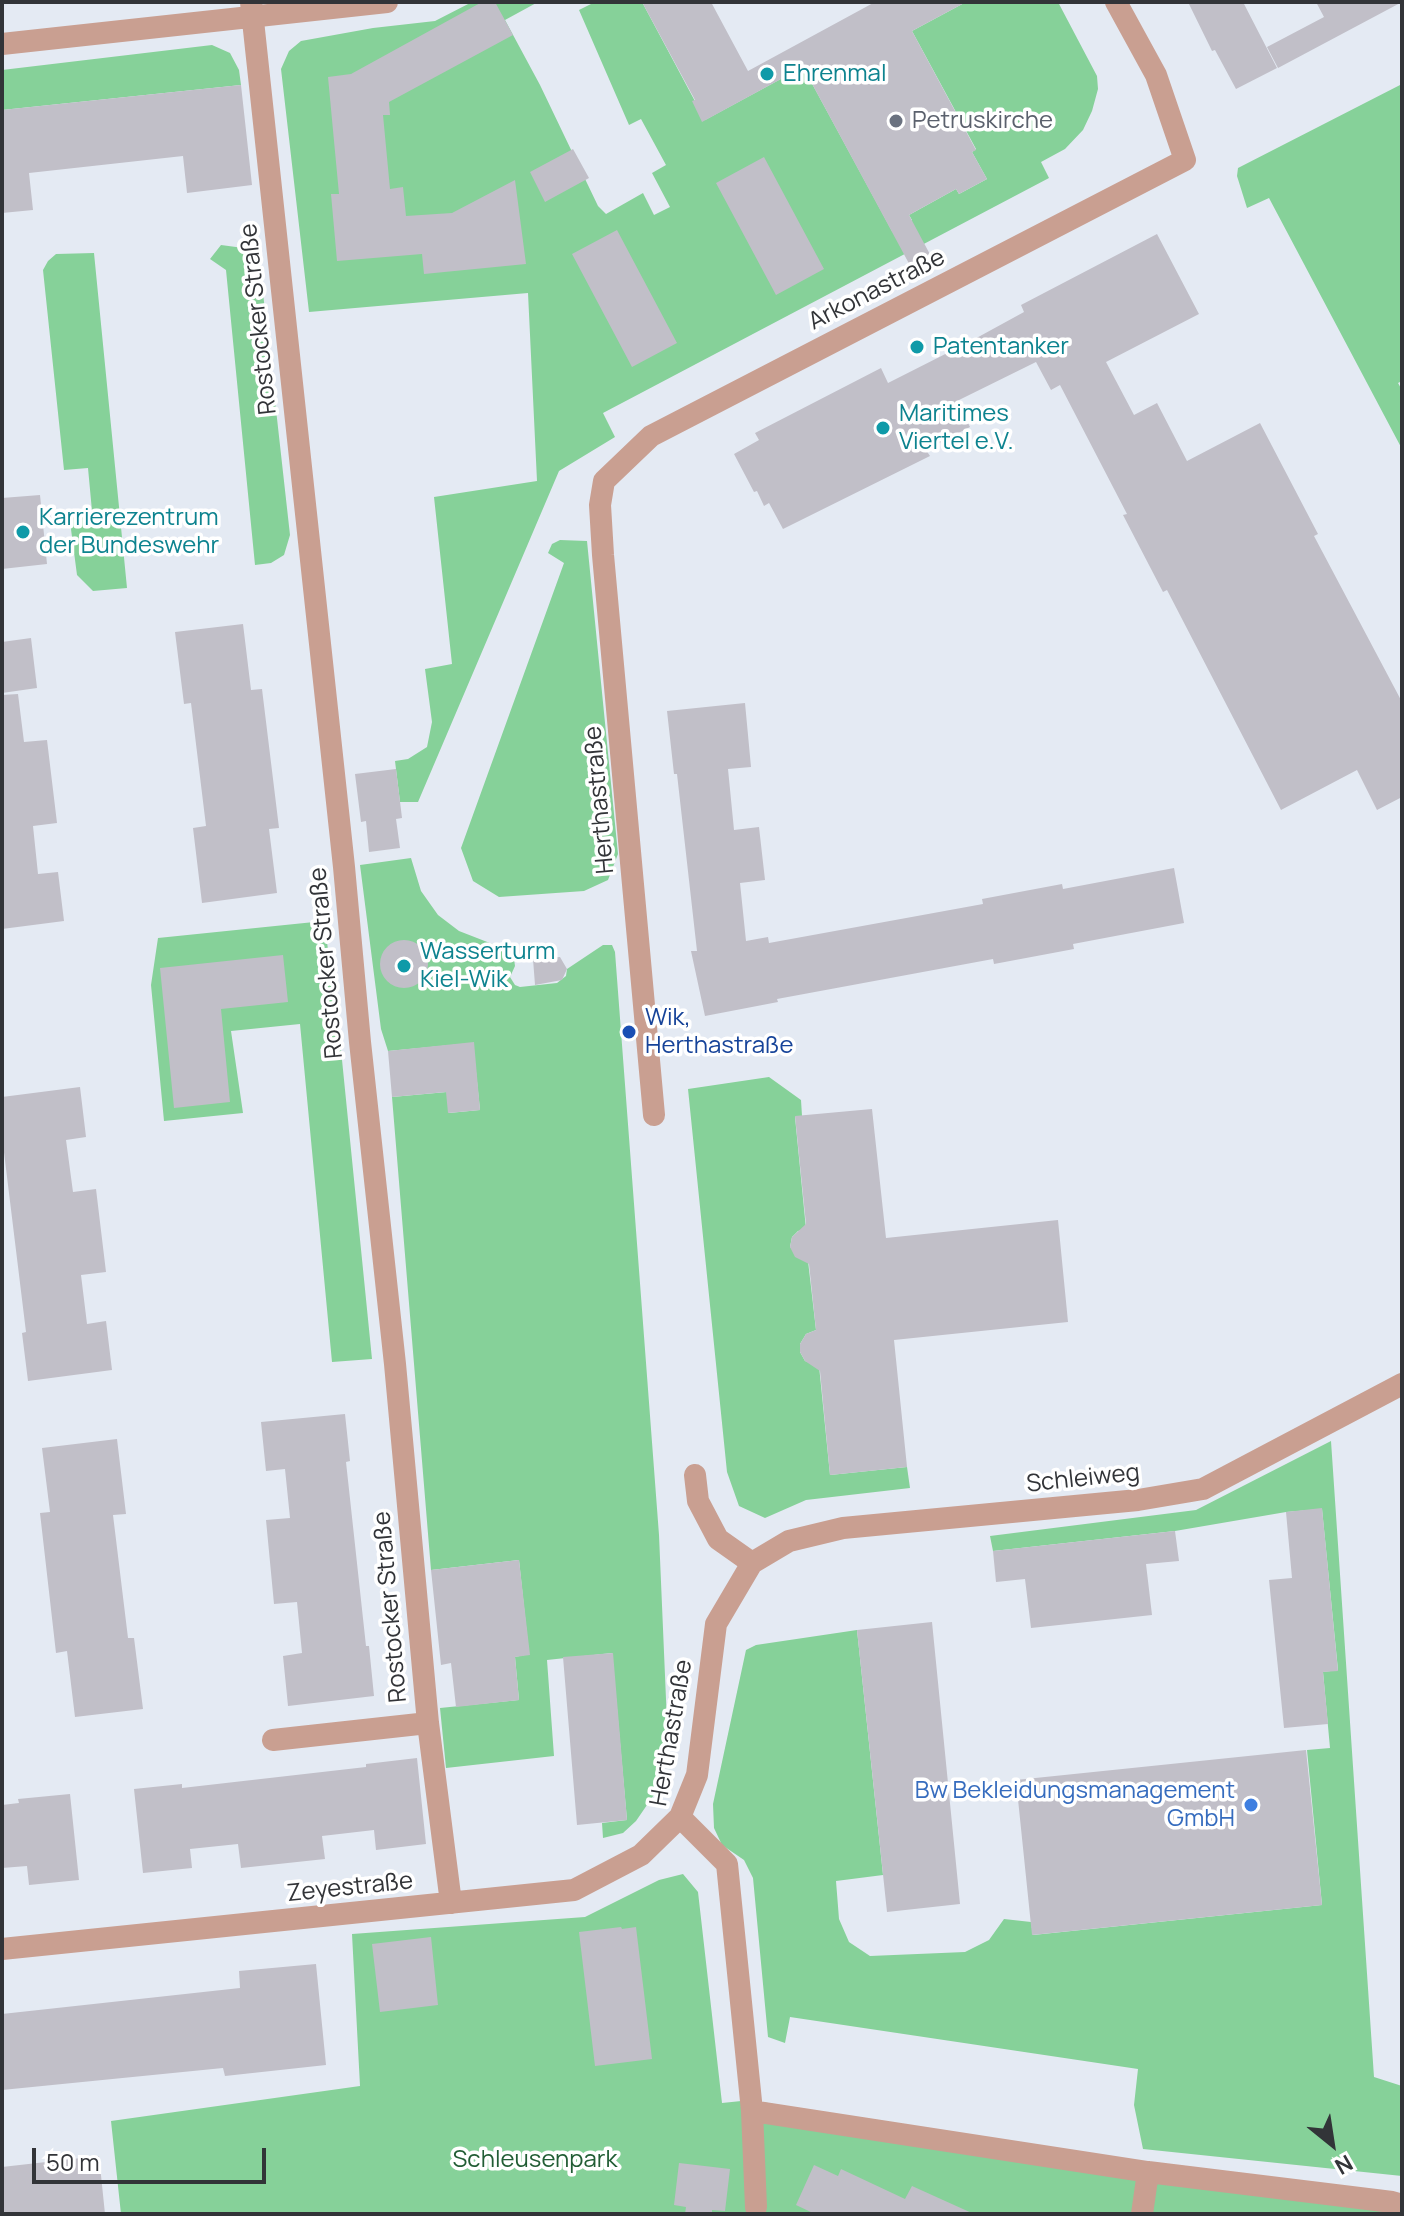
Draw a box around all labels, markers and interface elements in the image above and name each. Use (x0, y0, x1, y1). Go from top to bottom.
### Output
place label: Ehrenmal (783, 60, 887, 88)
marker: Ehrenmal (758, 65, 776, 83)
place label: Petruskirche (912, 107, 1053, 135)
marker: Petruskirche (887, 112, 905, 130)
street label: Rostocker Straße (235, 222, 283, 416)
street label: Arkonastraße (804, 243, 950, 337)
place label: Patentanker (933, 333, 1069, 361)
marker: Patentanker (908, 338, 926, 356)
place label: Maritimes Viertel e.V. (899, 400, 1014, 456)
marker: Maritimes Viertel e.V. (874, 419, 892, 437)
place label: Karrierezentrum der Bundeswehr (39, 504, 219, 560)
marker: Karrierezentrum der Bundeswehr (14, 523, 32, 541)
street label: Herthastraße (579, 725, 621, 875)
street label: Rostocker Straße (304, 866, 350, 1060)
place label: Wasserturm Kiel-Wik (420, 938, 555, 994)
marker: Wasserturm Kiel-Wik (395, 957, 413, 975)
place label: Wik, Herthastraße (645, 1004, 793, 1060)
marker: Wik, Herthastraße (620, 1023, 638, 1041)
street label: Schleiweg (1025, 1459, 1141, 1499)
street label: Rostocker Straße (368, 1510, 414, 1704)
street label: Herthastraße (645, 1657, 699, 1809)
place label: Bw Bekleidungsmanagement GmbH (915, 1777, 1235, 1833)
marker: Bw Bekleidungsmanagement GmbH (1242, 1796, 1260, 1814)
street label: Zeyestraße (285, 1867, 415, 1909)
north arrow (1292, 2104, 1372, 2184)
scale bar (36, 2132, 270, 2182)
text: 50 m (46, 2145, 100, 2178)
park label: Schleusenpark (453, 2146, 617, 2174)
text: N (1330, 2148, 1358, 2182)

